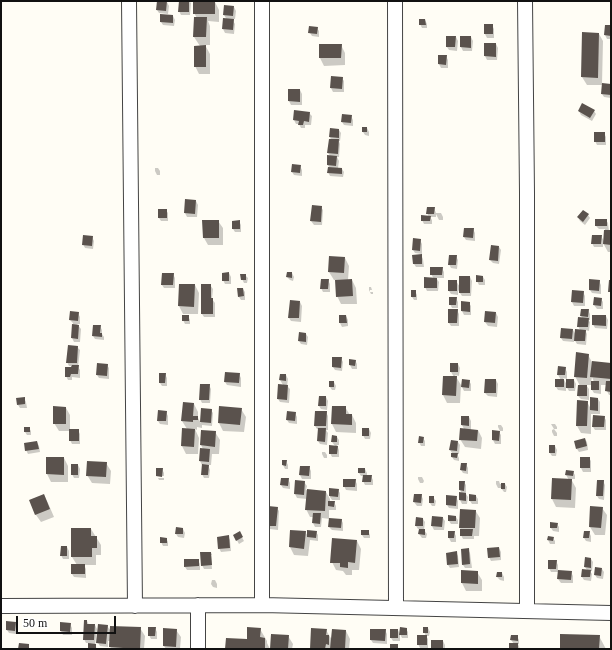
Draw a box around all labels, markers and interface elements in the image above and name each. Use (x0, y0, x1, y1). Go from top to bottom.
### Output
scale bar (18, 608, 118, 634)
text: 50 m (23, 616, 47, 630)

